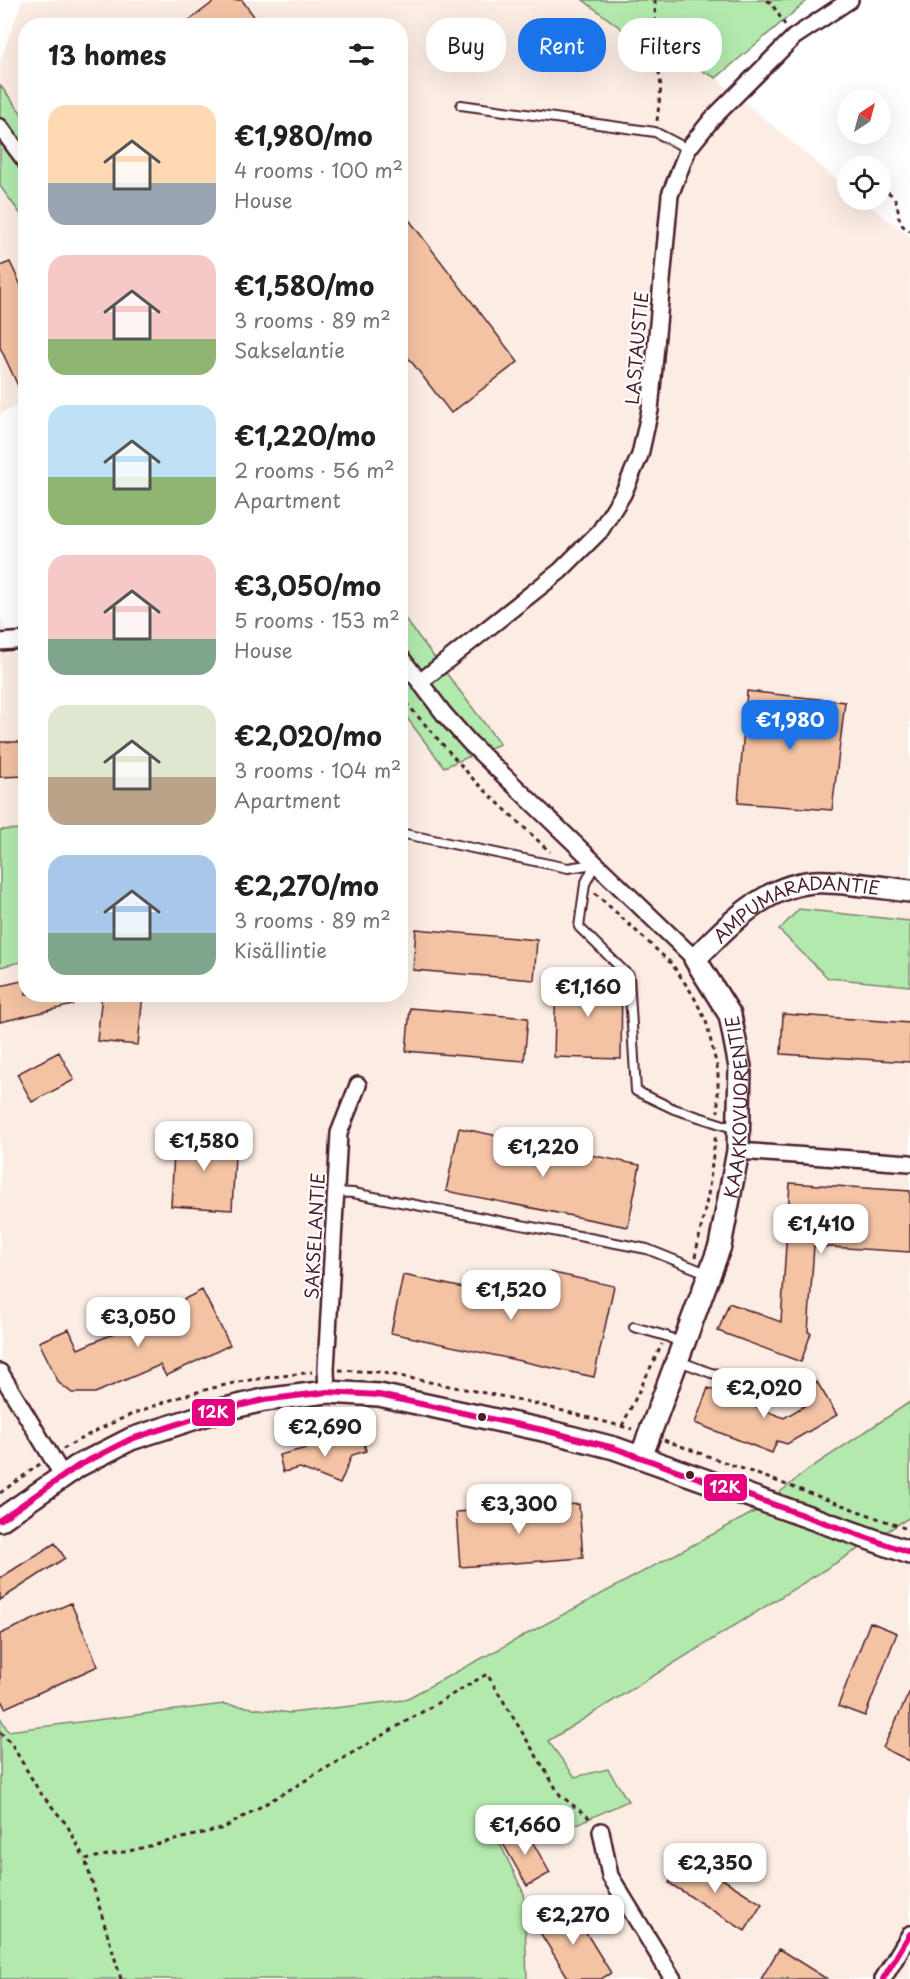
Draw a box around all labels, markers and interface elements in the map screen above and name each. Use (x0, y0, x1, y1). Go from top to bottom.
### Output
chip: Buy (426, 18, 506, 72)
chip: Rent (518, 18, 606, 72)
chip: Filters (618, 18, 722, 72)
text: 13 homes (48, 35, 166, 74)
icon: filters (345, 38, 378, 71)
north arrow (837, 90, 891, 144)
map controls (837, 90, 891, 210)
text: €1,980/mo (234, 116, 373, 155)
icon: home (96, 129, 168, 201)
text: 4 rooms · 100 m² (234, 155, 403, 185)
button: locate (837, 156, 891, 210)
text: House (234, 185, 293, 215)
text: €1,580/mo (234, 266, 374, 305)
icon: home (96, 279, 168, 351)
street label: LASTAUSTIE (618, 290, 654, 406)
text: 3 rooms · 89 m² (234, 305, 391, 335)
text: Sakselantie (234, 335, 345, 365)
text: €1,220/mo (234, 416, 376, 455)
icon: home (96, 429, 168, 501)
text: 2 rooms · 56 m² (234, 455, 395, 485)
text: Apartment (234, 485, 341, 515)
text: €3,050/mo (234, 566, 381, 605)
icon: home (96, 579, 168, 651)
text: 5 rooms · 153 m² (234, 605, 400, 635)
text: House (234, 635, 293, 665)
pin: €1,980 (741, 700, 839, 751)
text: €1,980 (755, 704, 825, 734)
text: €2,020/mo (234, 716, 382, 755)
icon: home (96, 729, 168, 801)
text: 3 rooms · 104 m² (234, 755, 401, 785)
text: Apartment (234, 785, 341, 815)
text: €2,270/mo (234, 866, 379, 905)
street label: AMPUMARADANTIE (706, 868, 882, 948)
icon: home (96, 879, 168, 951)
text: 3 rooms · 89 m² (234, 905, 391, 935)
text: Kisällintie (234, 935, 327, 965)
pin: €1,160 (539, 967, 637, 1018)
text: €1,160 (555, 971, 621, 1001)
street label: KAAKKOVUORENTIE (716, 1013, 754, 1201)
pin: €1,580 (155, 1121, 253, 1172)
text: €1,580 (169, 1125, 239, 1155)
pin: €1,220 (494, 1127, 592, 1178)
text: €1,220 (507, 1131, 579, 1161)
street label: SAKSELANTIE (297, 1172, 331, 1300)
pin: €1,410 (772, 1204, 870, 1255)
text: €1,410 (787, 1208, 855, 1238)
pin: €1,520 (462, 1270, 560, 1321)
text: €1,520 (476, 1274, 546, 1304)
pin: €3,050 (89, 1297, 187, 1348)
text: €3,050 (100, 1301, 176, 1331)
pin: €2,020 (715, 1368, 813, 1419)
text: €2,020 (726, 1372, 802, 1402)
line badge: 12K (191, 1398, 236, 1427)
text: 12K (198, 1399, 228, 1423)
pin: €2,690 (276, 1407, 374, 1458)
text: €2,690 (288, 1411, 362, 1441)
unlabelled marker (476, 1411, 488, 1423)
unlabelled marker (684, 1469, 696, 1481)
line badge: 12K (703, 1473, 748, 1502)
text: 12K (710, 1474, 740, 1498)
pin: €3,300 (470, 1484, 568, 1535)
text: €3,300 (481, 1488, 557, 1518)
pin: €1,660 (476, 1805, 574, 1856)
text: €1,660 (489, 1809, 561, 1839)
pin: €2,350 (666, 1843, 764, 1894)
text: €2,350 (677, 1847, 753, 1877)
pin: €2,270 (524, 1895, 622, 1946)
text: €2,270 (536, 1899, 610, 1929)

